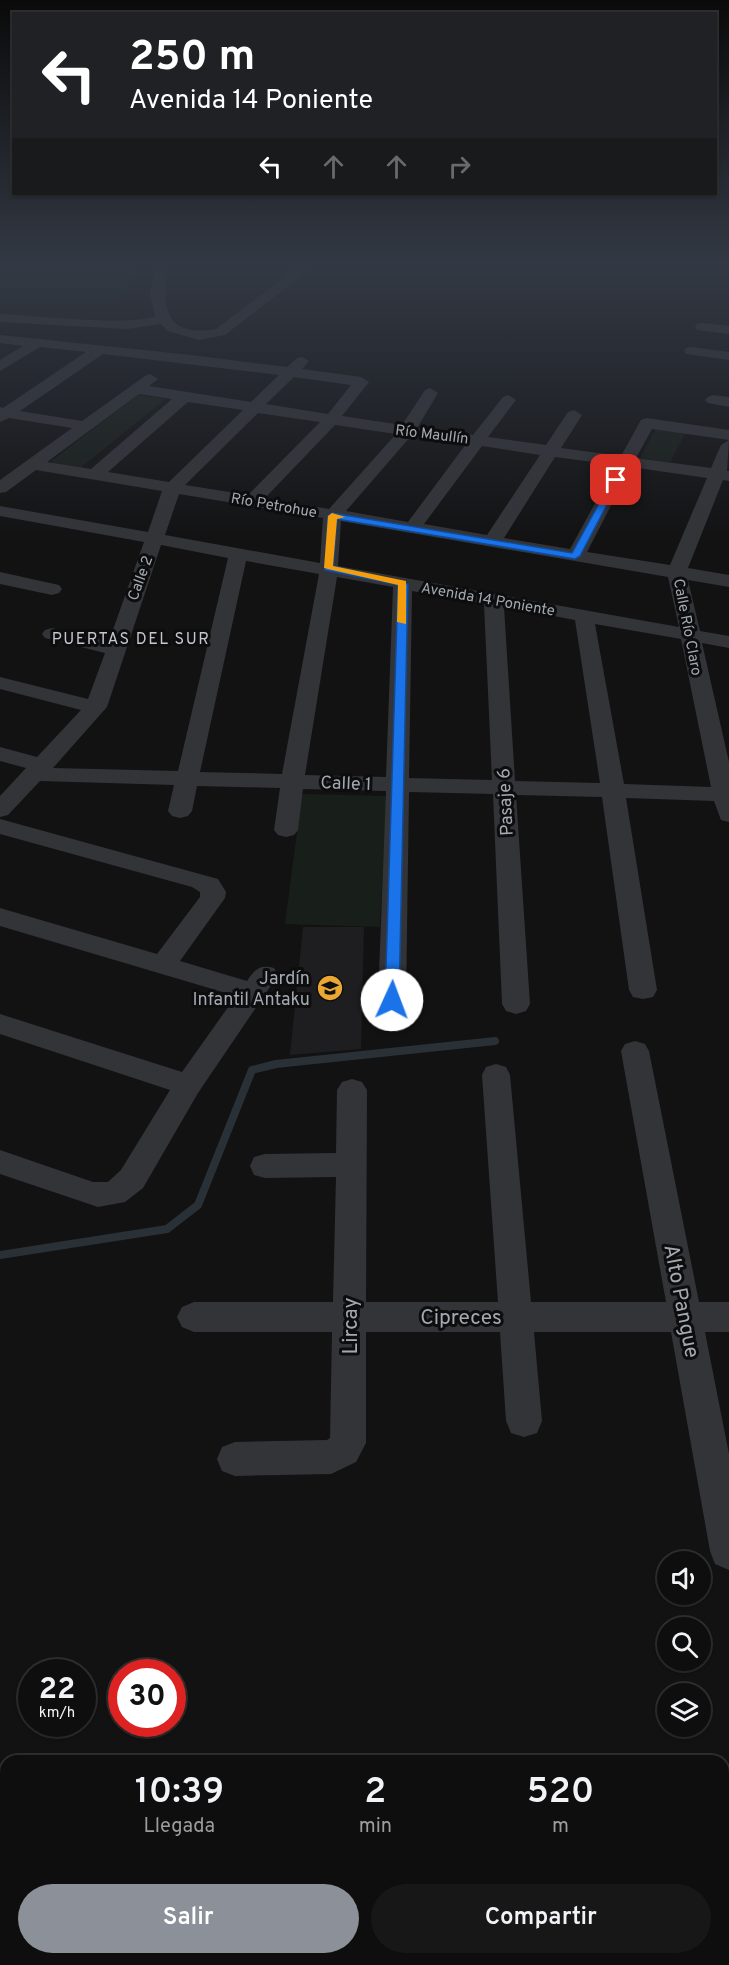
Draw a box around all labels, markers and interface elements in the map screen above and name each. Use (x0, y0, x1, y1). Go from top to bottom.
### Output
text: 250 m (129, 32, 255, 85)
icon: left (30, 36, 108, 114)
text: Avenida 14 Poniente (129, 84, 373, 118)
icon: left (254, 150, 287, 183)
icon: ahead (317, 150, 350, 183)
icon: ahead (380, 150, 413, 183)
icon: right (443, 150, 476, 183)
street label: Río Maullín (394, 422, 470, 449)
pin (590, 454, 641, 505)
icon: arrive (599, 463, 632, 496)
street label: Río Petrohue (229, 490, 318, 523)
street label: Calle 2 (125, 554, 158, 603)
street label: Calle Río Claro (668, 577, 705, 677)
street label: Avenida 14 Poniente (419, 579, 556, 622)
district label: PUERTAS DEL SUR (52, 630, 210, 650)
street label: Pasaje 6 (493, 767, 520, 836)
street label: Calle 1 (320, 772, 372, 797)
place label: Jardín Infantil Antaku (192, 968, 310, 1012)
position arrow (360, 968, 424, 1032)
school or university icon: Jardín Infantil Antaku (315, 973, 345, 1003)
street label: Alto Pangue (656, 1242, 705, 1360)
street label: Lircay (338, 1297, 365, 1355)
street label: Cipreces (420, 1305, 502, 1332)
map controls (657, 1551, 711, 1737)
button: sound (657, 1551, 711, 1605)
button: search (657, 1617, 711, 1671)
speed limit sign: 30 (108, 1659, 186, 1737)
text: 22 (39, 1672, 75, 1709)
button: layers (657, 1683, 711, 1737)
text: km/h (39, 1704, 75, 1723)
text: 10:39 (135, 1770, 224, 1816)
text: 2 (364, 1770, 386, 1816)
text: 520 (527, 1770, 594, 1816)
text: Llegada (144, 1814, 215, 1840)
text: min (359, 1814, 392, 1840)
text: m (552, 1814, 569, 1840)
button: Salir (18, 1884, 359, 1953)
button: Compartir (371, 1884, 711, 1953)

